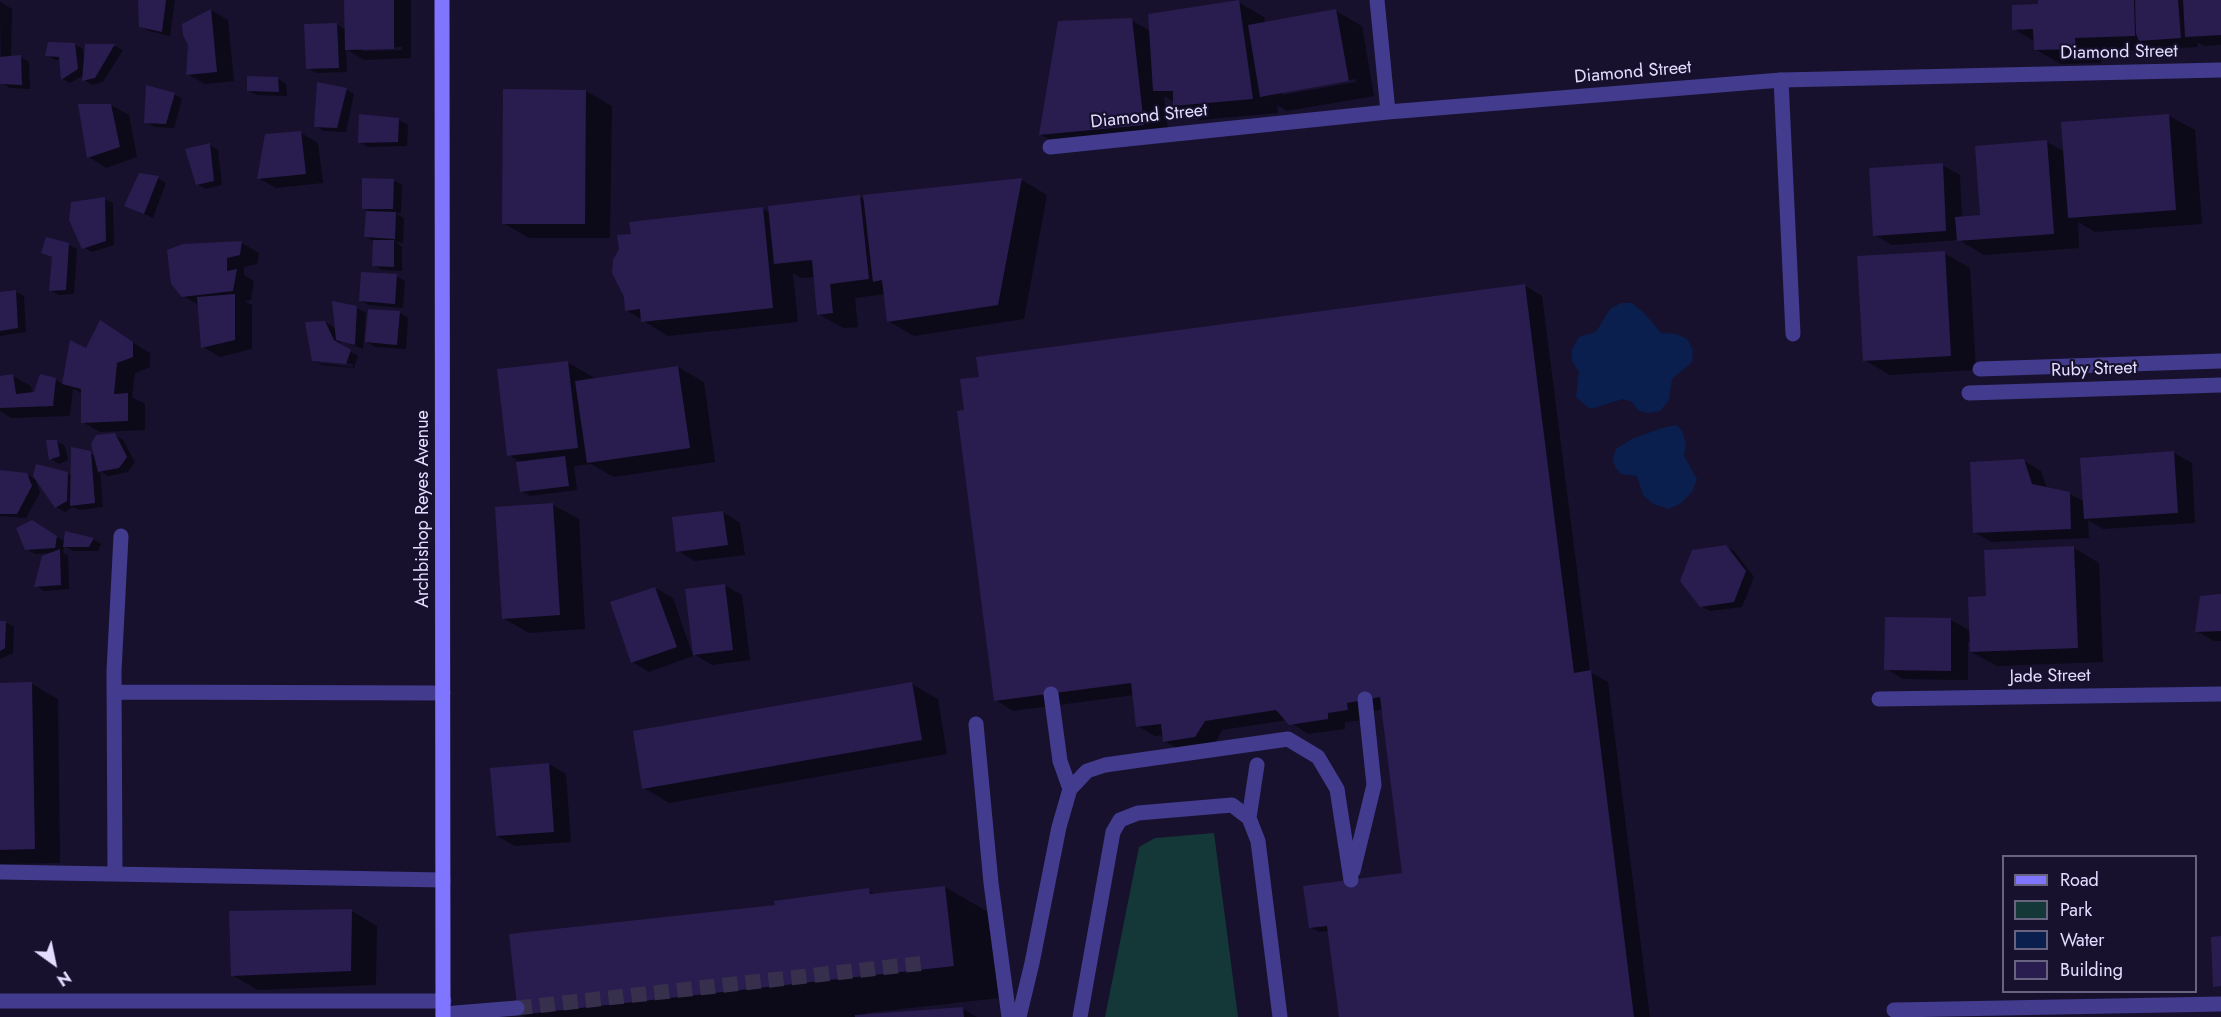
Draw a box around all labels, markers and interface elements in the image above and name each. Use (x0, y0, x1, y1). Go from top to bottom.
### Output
street label: Diamond Street (2060, 41, 2178, 65)
street label: Diamond Street (1574, 57, 1692, 89)
street label: Diamond Street (1089, 100, 1209, 134)
street label: Ruby Street (2051, 358, 2137, 382)
street label: Archbishop Reyes Avenue (413, 410, 435, 608)
street label: Jade Street (2009, 665, 2091, 689)
legend (2002, 855, 2197, 993)
text: Road (2060, 867, 2099, 893)
text: Park (2060, 897, 2092, 923)
text: Water (2060, 927, 2104, 953)
north arrow (24, 933, 84, 993)
text: Building (2060, 957, 2123, 983)
text: N (52, 965, 76, 992)

